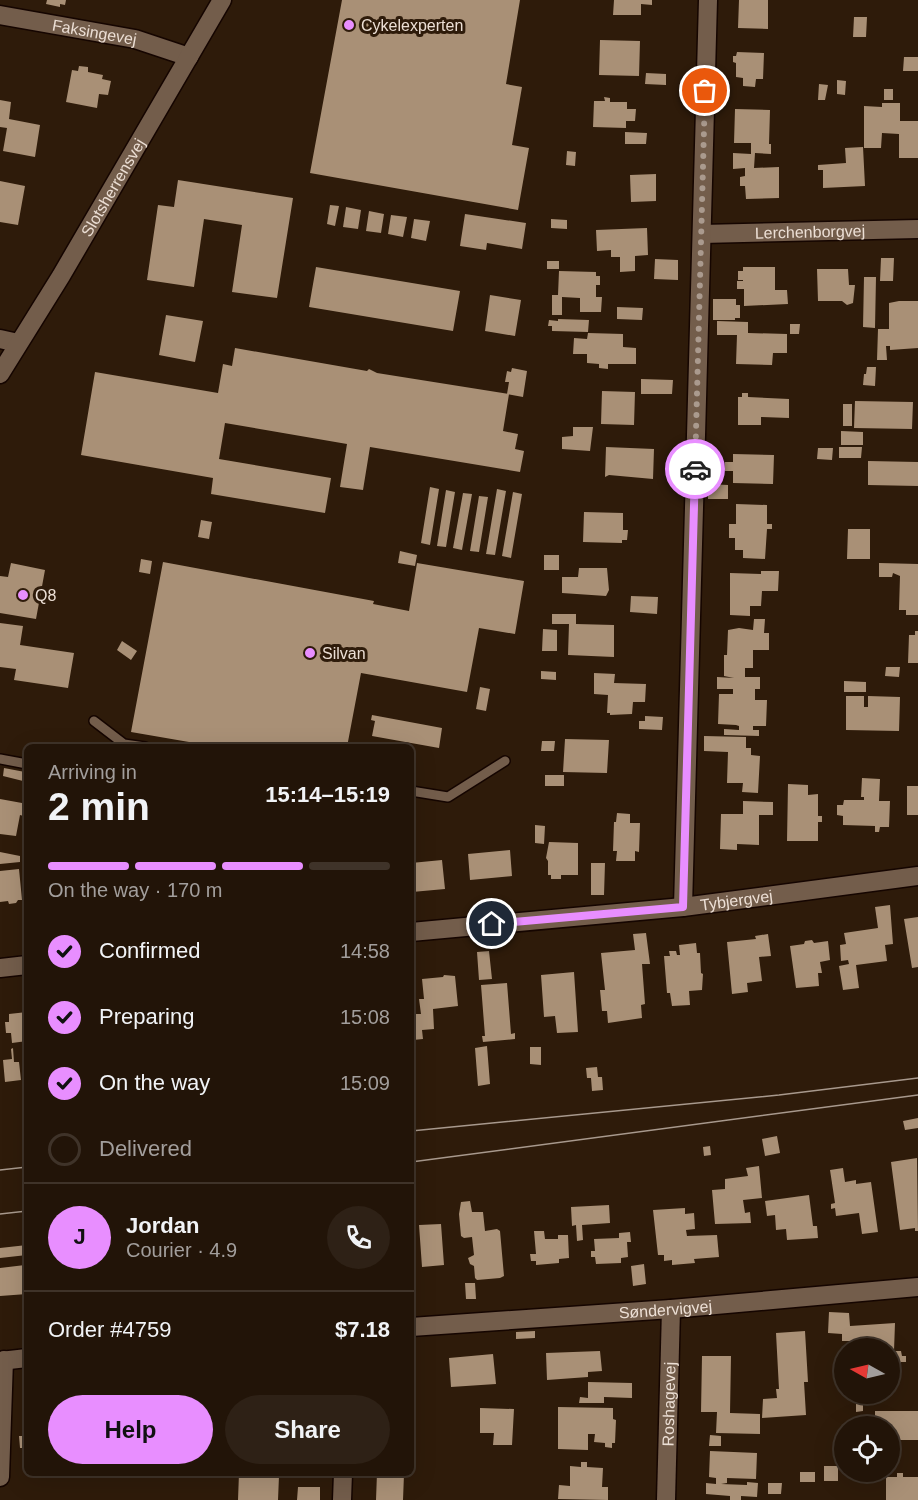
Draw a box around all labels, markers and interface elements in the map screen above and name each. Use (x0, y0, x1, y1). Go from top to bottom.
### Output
street label: Faksingevej (51, 16, 138, 48)
place label: Cykelexperten (361, 17, 463, 34)
marker: Cykelexperten (342, 18, 356, 32)
pin (679, 65, 730, 116)
icon: bag (688, 74, 721, 107)
street label: Slotsherrensvej (78, 135, 148, 239)
street label: Lerchenborgvej (755, 222, 865, 241)
courier (665, 439, 725, 499)
icon: car (679, 453, 712, 486)
place label: Q8 (35, 587, 56, 604)
marker: Q8 (16, 588, 30, 602)
place label: Silvan (322, 645, 366, 662)
marker: Silvan (303, 646, 317, 660)
text: Arriving in (48, 761, 137, 783)
text: 15:14–15:19 (265, 782, 390, 807)
text: 2 min (48, 785, 150, 828)
text: On the way · 170 m (48, 879, 223, 901)
street label: Tybjergvej (699, 887, 774, 913)
pin (466, 898, 517, 949)
icon: home (475, 907, 508, 940)
icon: check (48, 935, 81, 968)
text: Confirmed (99, 938, 200, 963)
text: 14:58 (340, 940, 390, 962)
icon: check (48, 1001, 81, 1034)
text: Preparing (99, 1004, 194, 1029)
text: 15:08 (340, 1006, 390, 1028)
icon: check (48, 1067, 81, 1100)
text: On the way (99, 1070, 210, 1095)
text: 15:09 (340, 1072, 390, 1094)
text: Delivered (99, 1136, 192, 1161)
button: phone (327, 1206, 390, 1269)
text: Jordan (126, 1213, 199, 1238)
text: J (73, 1224, 86, 1249)
text: Courier · 4.9 (126, 1239, 237, 1261)
street label: Søndervigvej (618, 1297, 713, 1321)
text: Order #4759 (48, 1317, 172, 1342)
text: $7.18 (335, 1317, 390, 1342)
north arrow (834, 1338, 900, 1404)
map controls (834, 1338, 900, 1482)
street label: Roshagevej (659, 1362, 678, 1447)
button: Help (48, 1395, 213, 1464)
button: Share (225, 1395, 390, 1464)
button: locate (834, 1416, 900, 1482)

